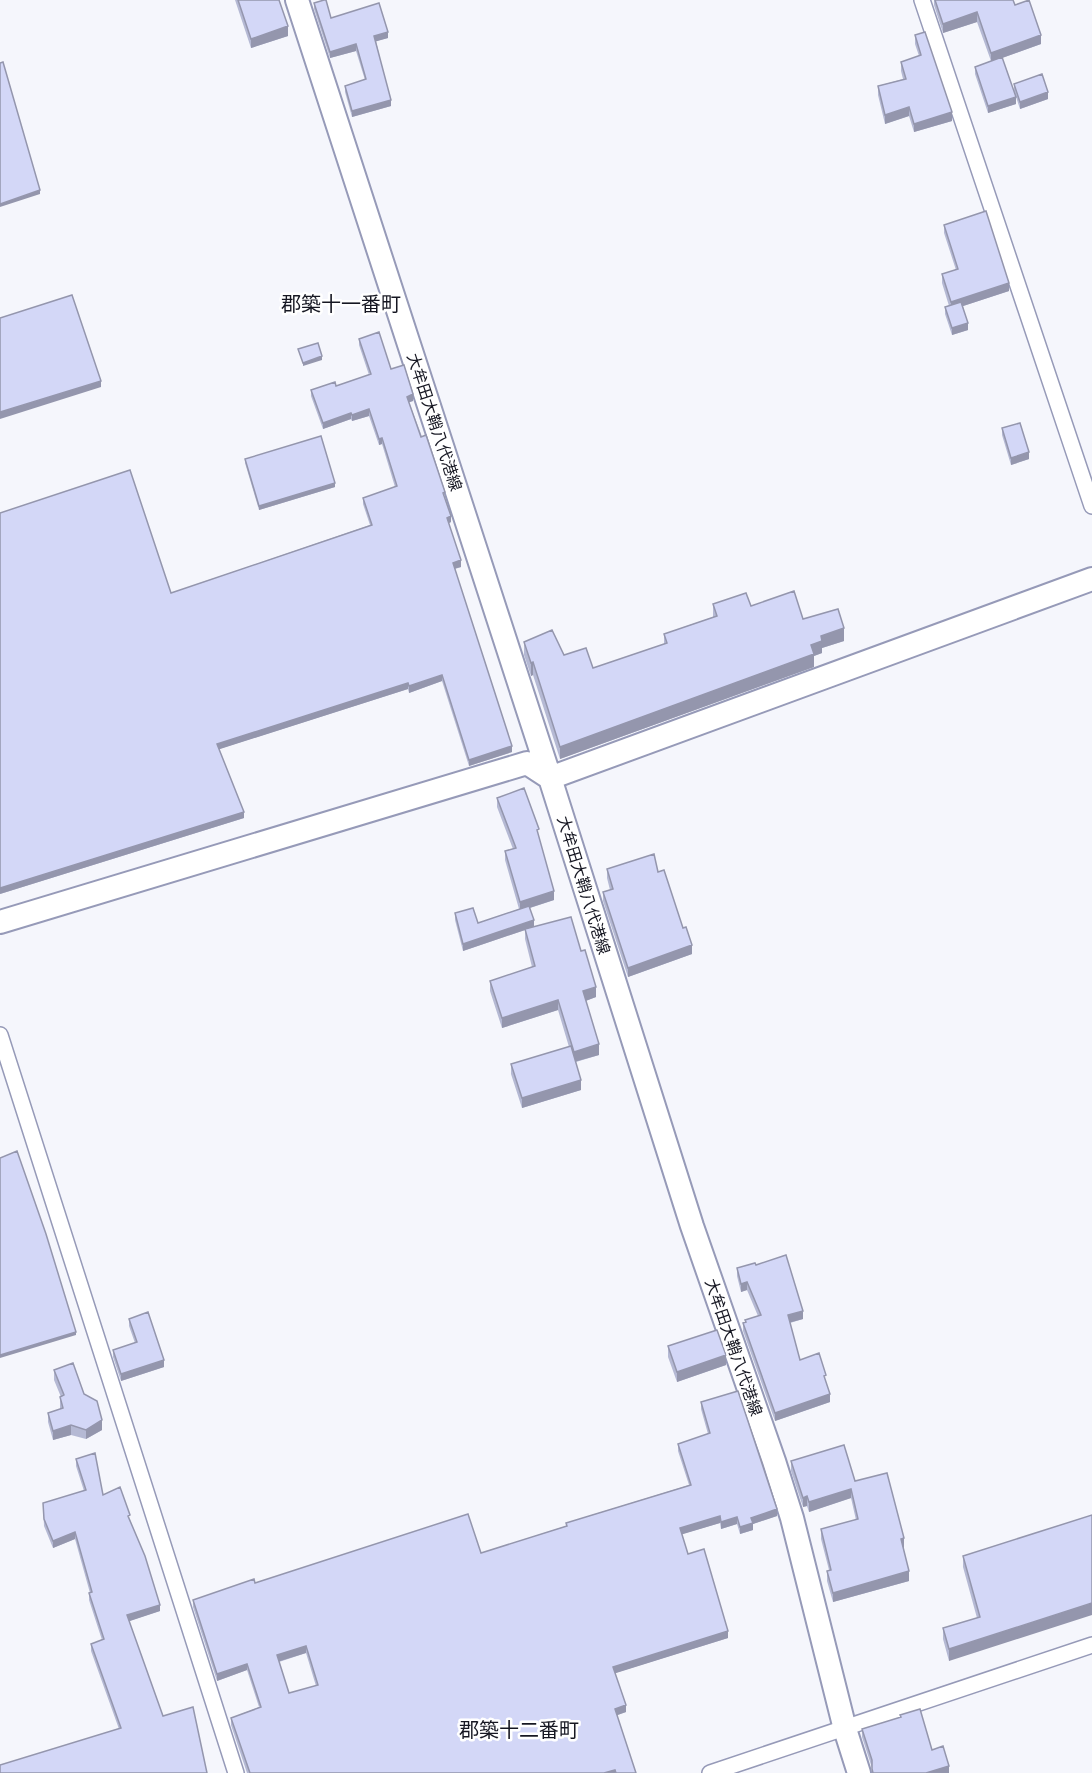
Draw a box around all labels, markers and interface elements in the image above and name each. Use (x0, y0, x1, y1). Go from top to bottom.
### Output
district label: 郡築十一番町 (281, 291, 401, 315)
street label: 大牟田大鞘八代港線 (404, 350, 467, 493)
street label: 大牟田大鞘八代港線 (554, 813, 615, 956)
street label: 大牟田大鞘八代港線 (702, 1276, 767, 1418)
district label: 郡築十二番町 (459, 1717, 579, 1741)

